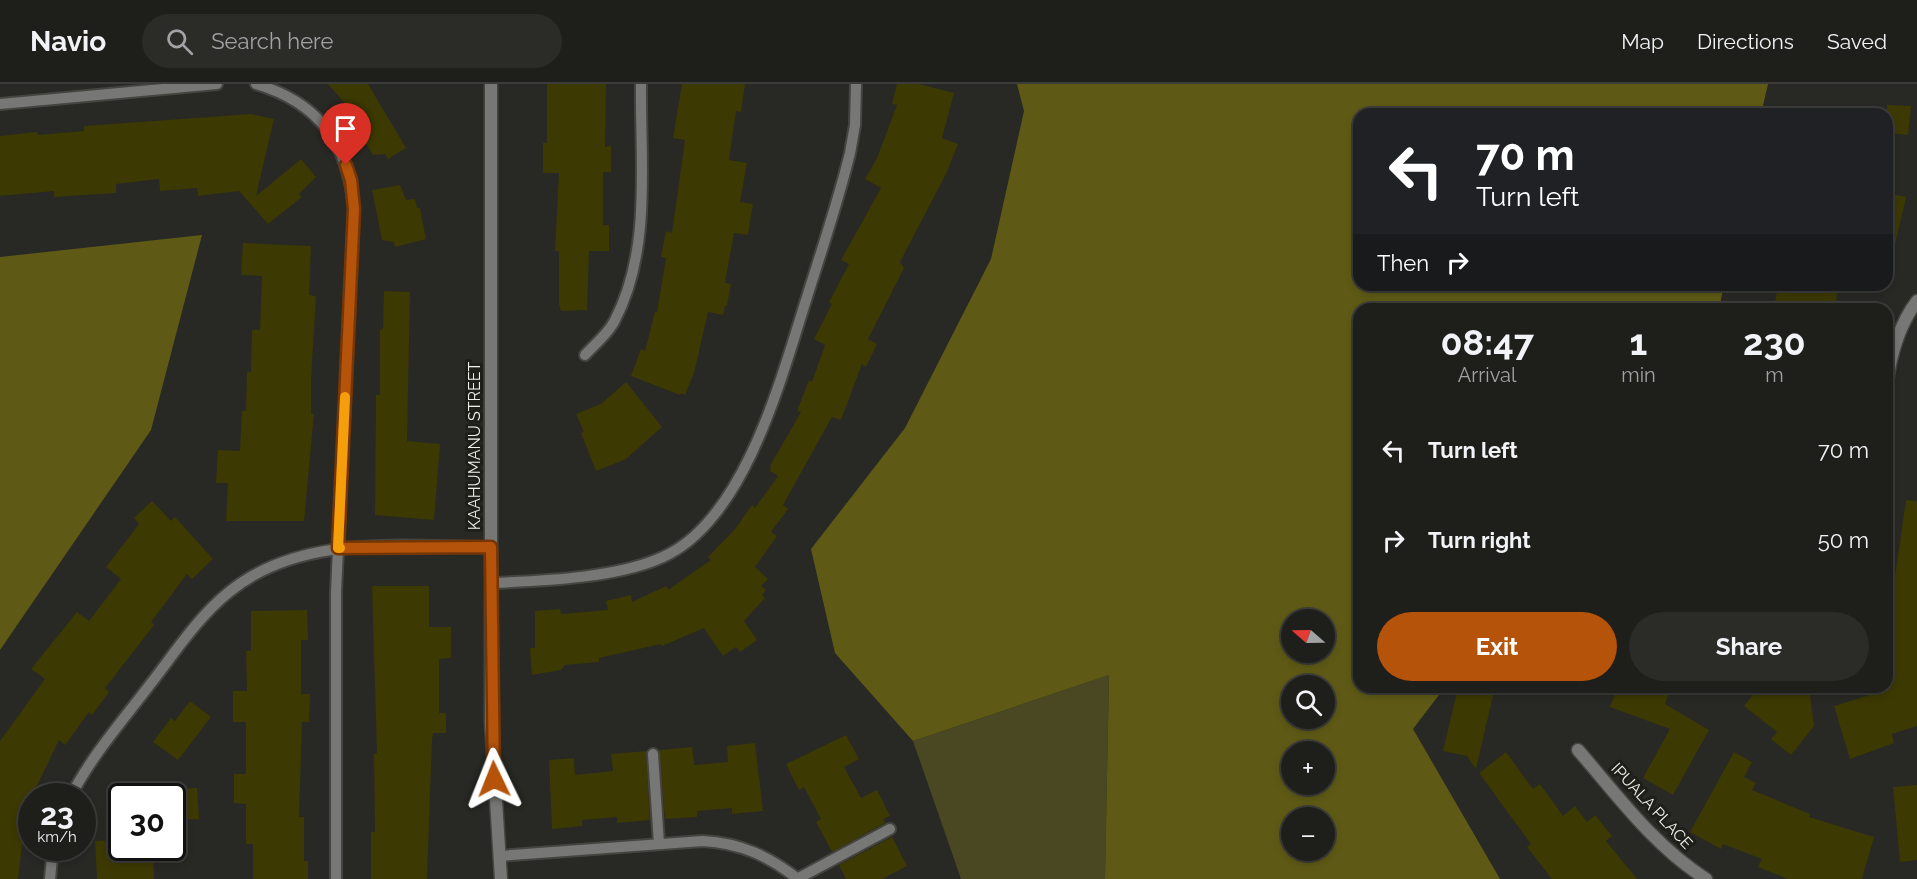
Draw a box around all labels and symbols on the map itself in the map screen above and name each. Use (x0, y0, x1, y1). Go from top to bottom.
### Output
pin (320, 103, 371, 165)
street label: KAAHUMANU STREET (465, 362, 484, 530)
north arrow (1281, 609, 1335, 663)
position arrow (462, 747, 526, 811)
street label: IPUALA PLACE (1607, 759, 1697, 853)
speed limit sign: 30 (108, 783, 186, 861)

